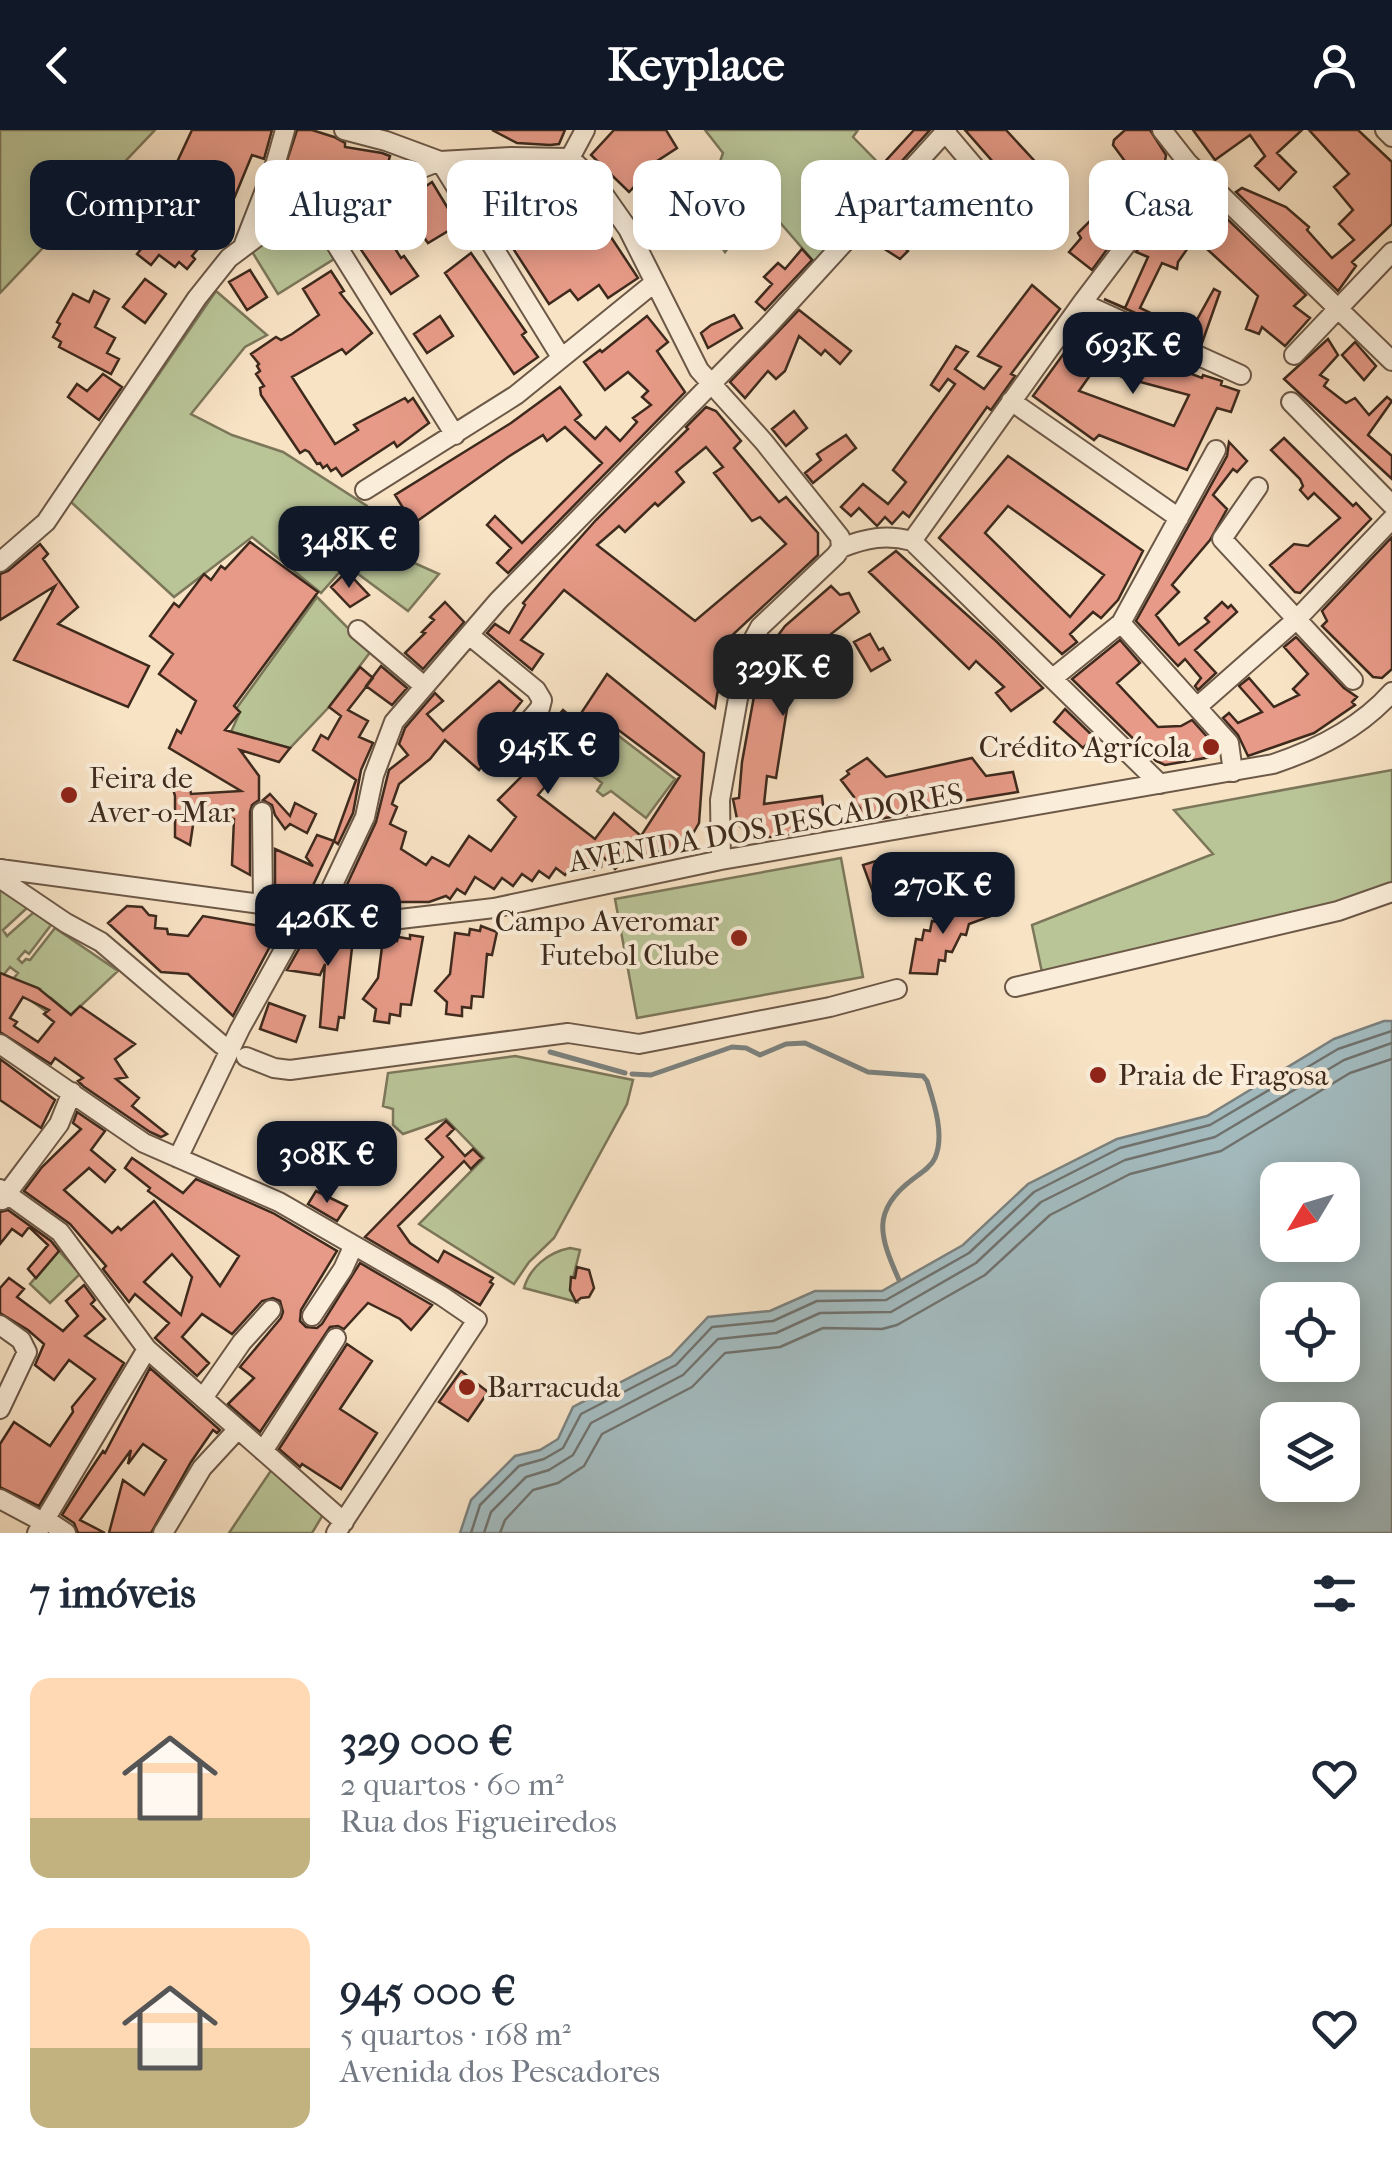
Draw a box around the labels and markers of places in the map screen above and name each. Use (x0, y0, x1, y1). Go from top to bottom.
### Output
pin: 693K € (1052, 312, 1214, 397)
pin: 348K € (268, 506, 430, 591)
pin: 329K € (702, 634, 864, 719)
pin: 945K € (467, 712, 629, 797)
place label: Crédito Agrícola (979, 730, 1192, 765)
marker: Crédito Agrícola (1200, 736, 1222, 758)
place label: Feira de Aver-o-Mar (88, 761, 235, 830)
marker: Feira de Aver-o-Mar (58, 784, 80, 806)
pin: 270K € (862, 852, 1024, 937)
pin: 426K € (247, 884, 409, 969)
place label: Campo Averomar Futebol Clube (495, 904, 719, 973)
marker: Campo Averomar Futebol Clube (728, 927, 750, 949)
place label: Praia de Fragosa (1118, 1058, 1329, 1093)
marker: Praia de Fragosa (1087, 1064, 1109, 1086)
pin: 308K € (246, 1121, 408, 1206)
place label: Barracuda (487, 1370, 621, 1405)
marker: Barracuda (456, 1376, 478, 1398)

